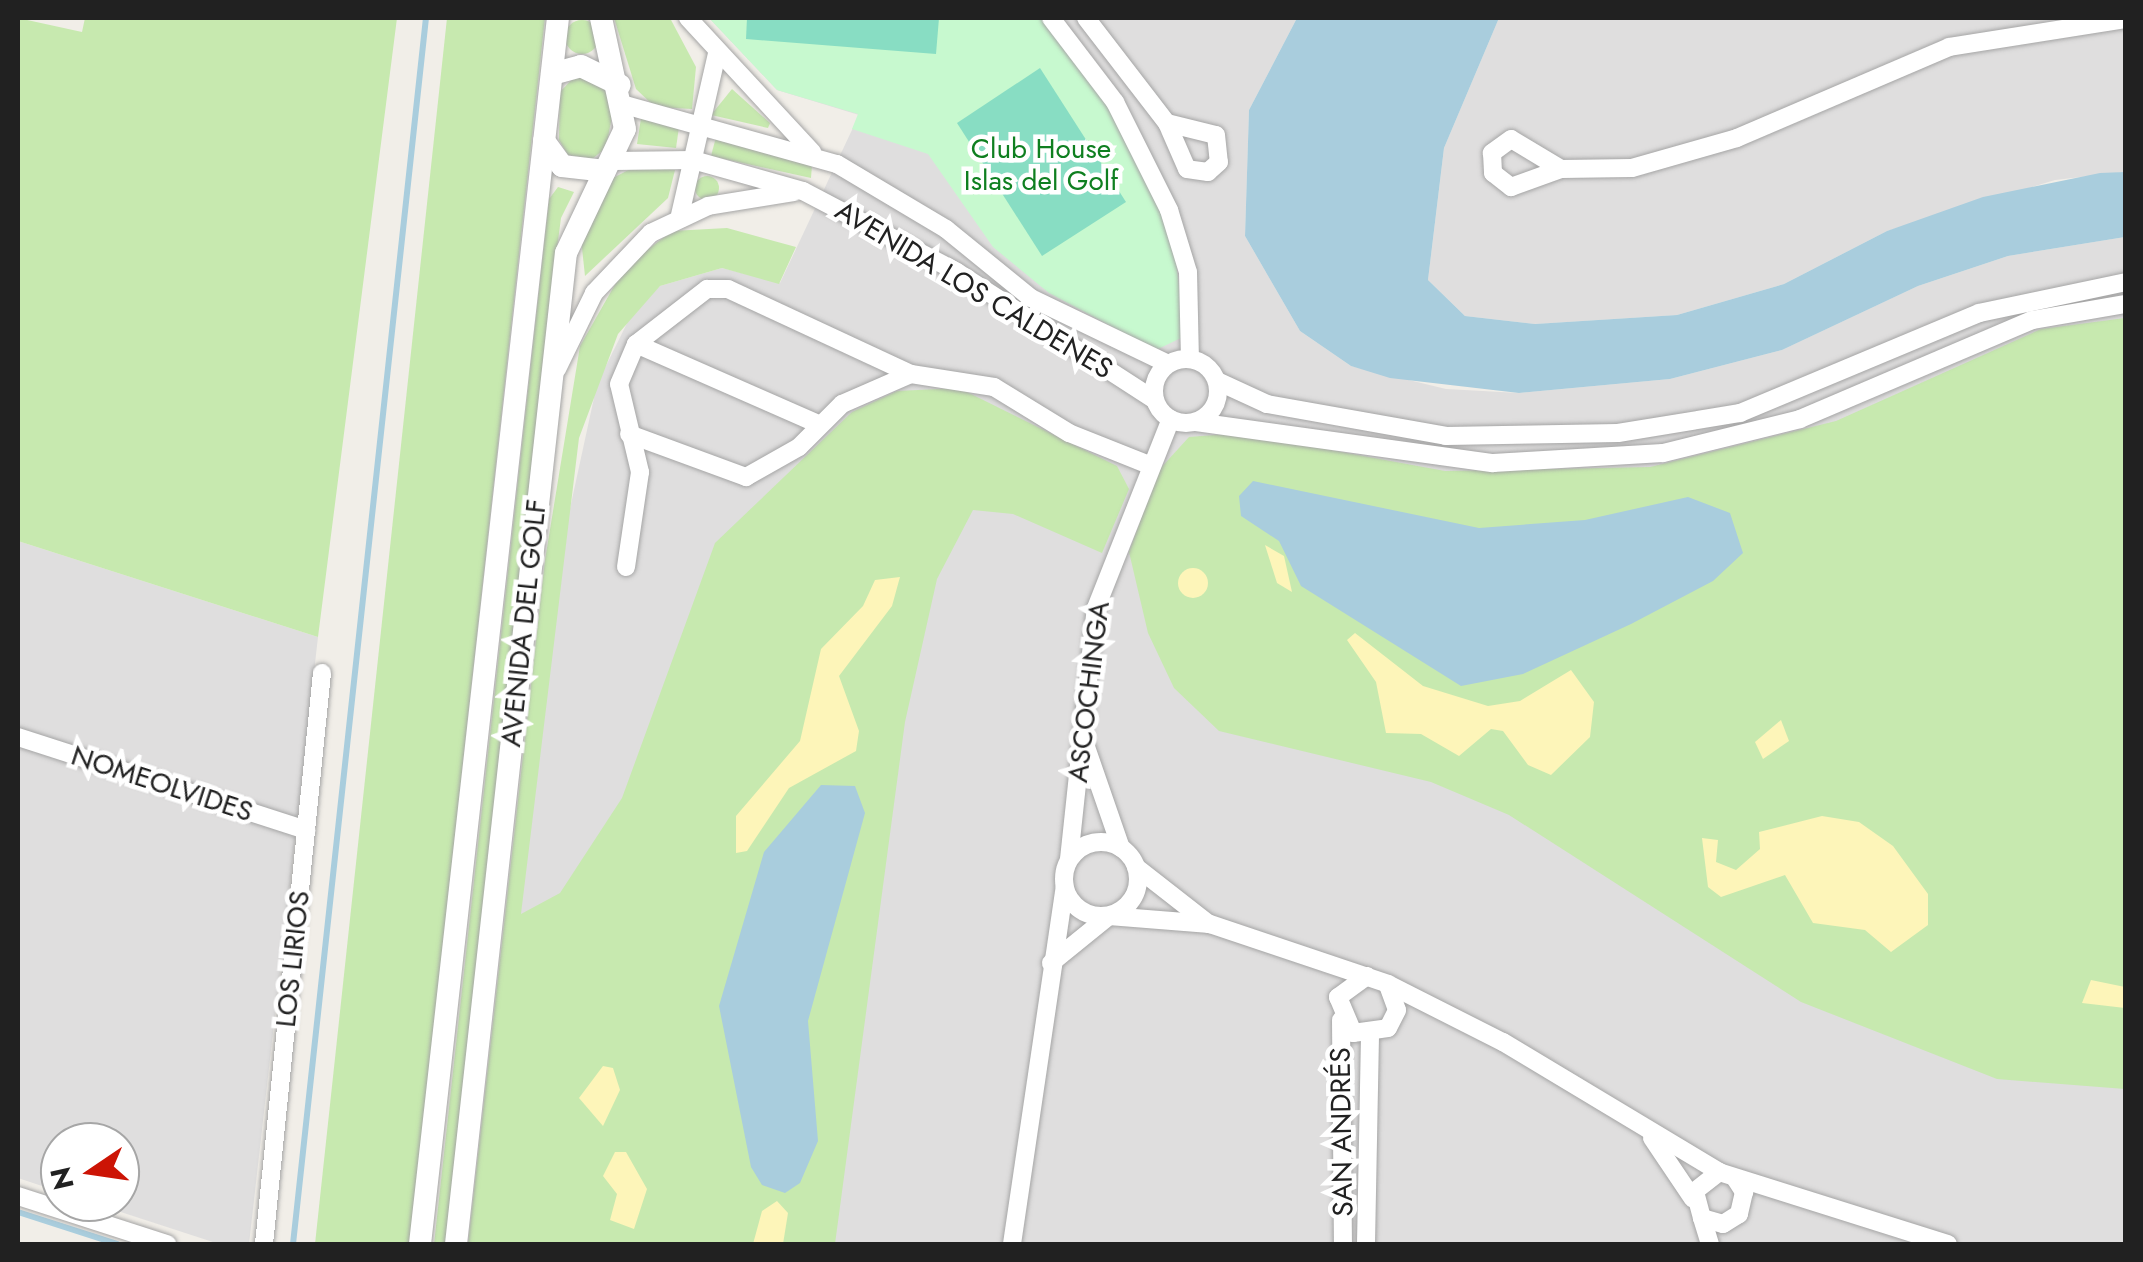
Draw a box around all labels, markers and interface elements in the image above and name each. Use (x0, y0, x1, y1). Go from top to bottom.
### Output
park label: Club House Islas del Golf (964, 132, 1118, 198)
street label: AVENIDA LOS CALDENES (829, 194, 1119, 386)
street label: AVENIDA DEL GOLF (494, 497, 554, 749)
street label: ASCOCHINGA (1061, 600, 1117, 784)
street label: NOMEOLVIDES (67, 739, 257, 829)
street label: LOS LIRIOS (269, 889, 317, 1029)
street label: SAN ANDRÉS (1324, 1047, 1360, 1217)
north arrow (40, 1122, 140, 1222)
text: N (40, 1163, 85, 1194)

